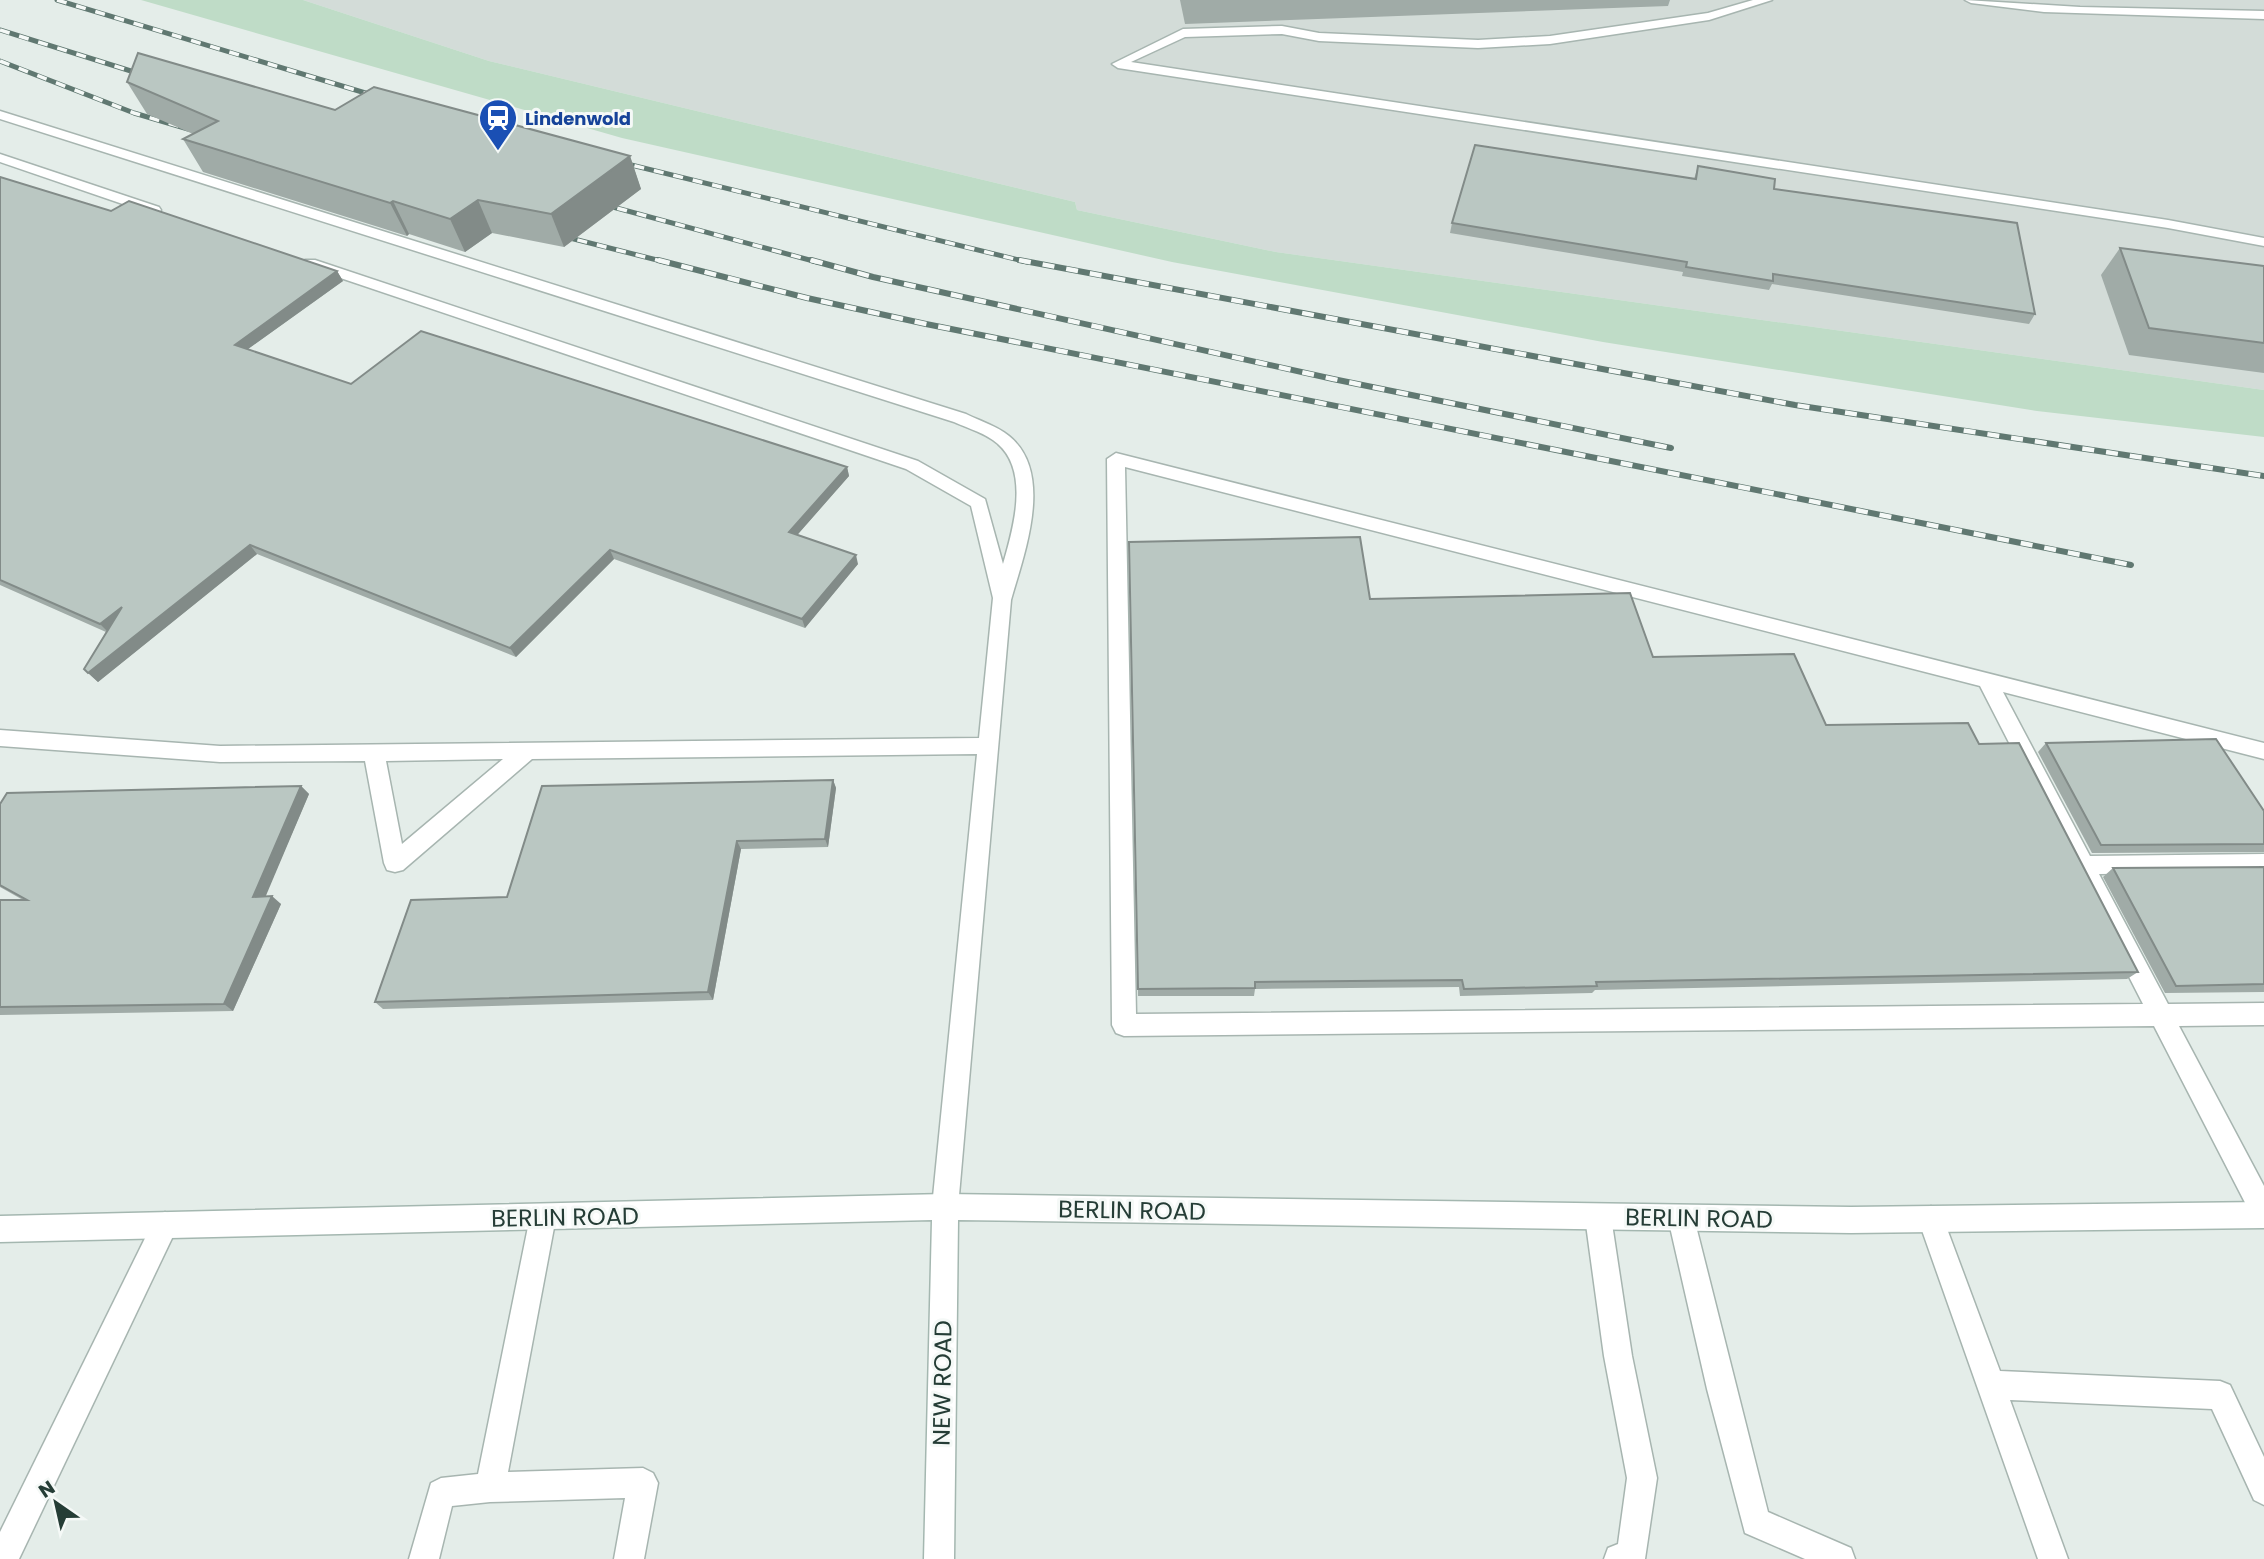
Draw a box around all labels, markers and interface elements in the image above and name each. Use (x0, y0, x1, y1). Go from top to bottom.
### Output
station icon: Lindenwold (477, 97, 519, 152)
place label: Lindenwold (525, 106, 631, 131)
street label: BERLIN ROAD (1058, 1192, 1206, 1228)
street label: BERLIN ROAD (491, 1199, 639, 1235)
street label: BERLIN ROAD (1625, 1200, 1773, 1236)
street label: NEW ROAD (924, 1320, 960, 1446)
north arrow (21, 1468, 91, 1538)
text: N (33, 1474, 60, 1505)

